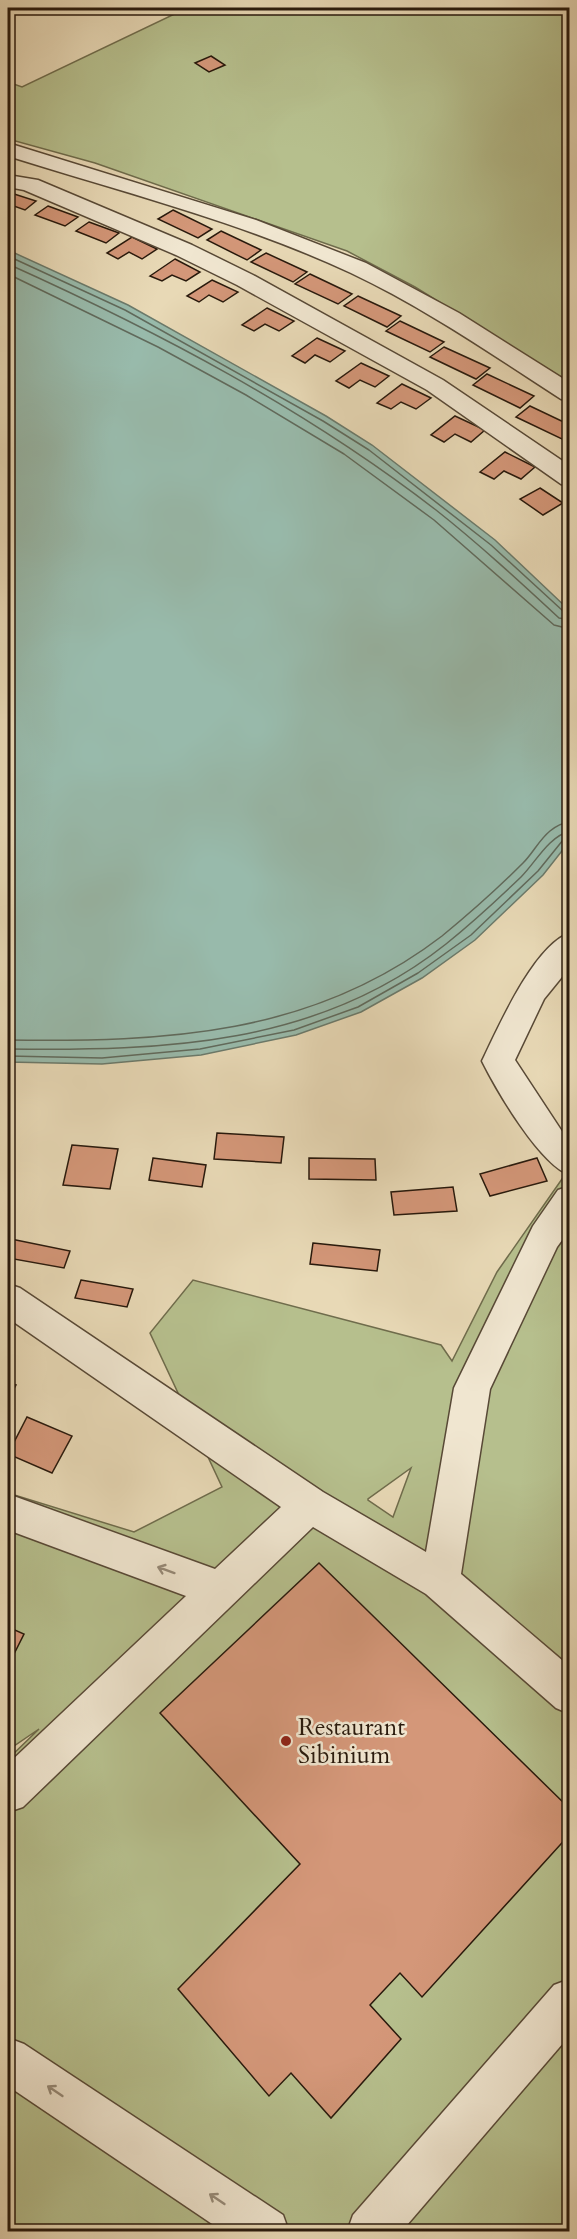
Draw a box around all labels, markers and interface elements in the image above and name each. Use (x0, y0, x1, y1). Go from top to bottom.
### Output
one-way arrow (157, 1564, 176, 1575)
place label: Restaurant Sibinium (298, 1711, 405, 1772)
marker: Restaurant Sibinium (279, 1734, 293, 1748)
one-way arrow (46, 2085, 63, 2098)
one-way arrow (209, 2193, 226, 2205)

